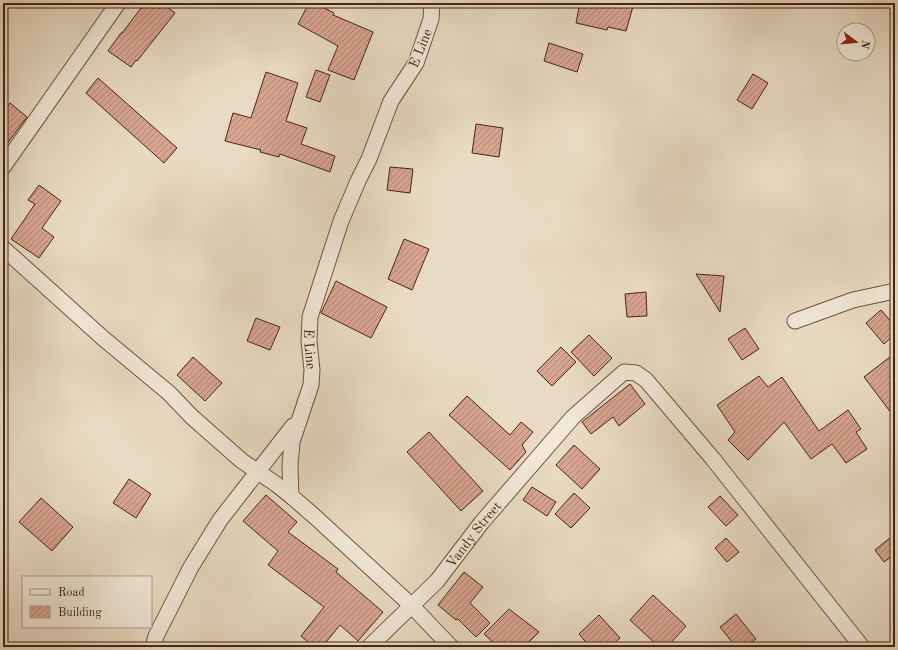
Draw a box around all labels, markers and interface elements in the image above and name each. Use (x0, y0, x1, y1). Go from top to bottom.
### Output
north arrow (836, 22, 876, 62)
street label: E Line (407, 27, 435, 70)
text: N (858, 39, 871, 50)
street label: E Line (301, 328, 318, 370)
street label: Vandy Street (444, 499, 505, 571)
legend (22, 576, 152, 628)
text: Road (58, 587, 85, 599)
text: Building (58, 607, 102, 619)

